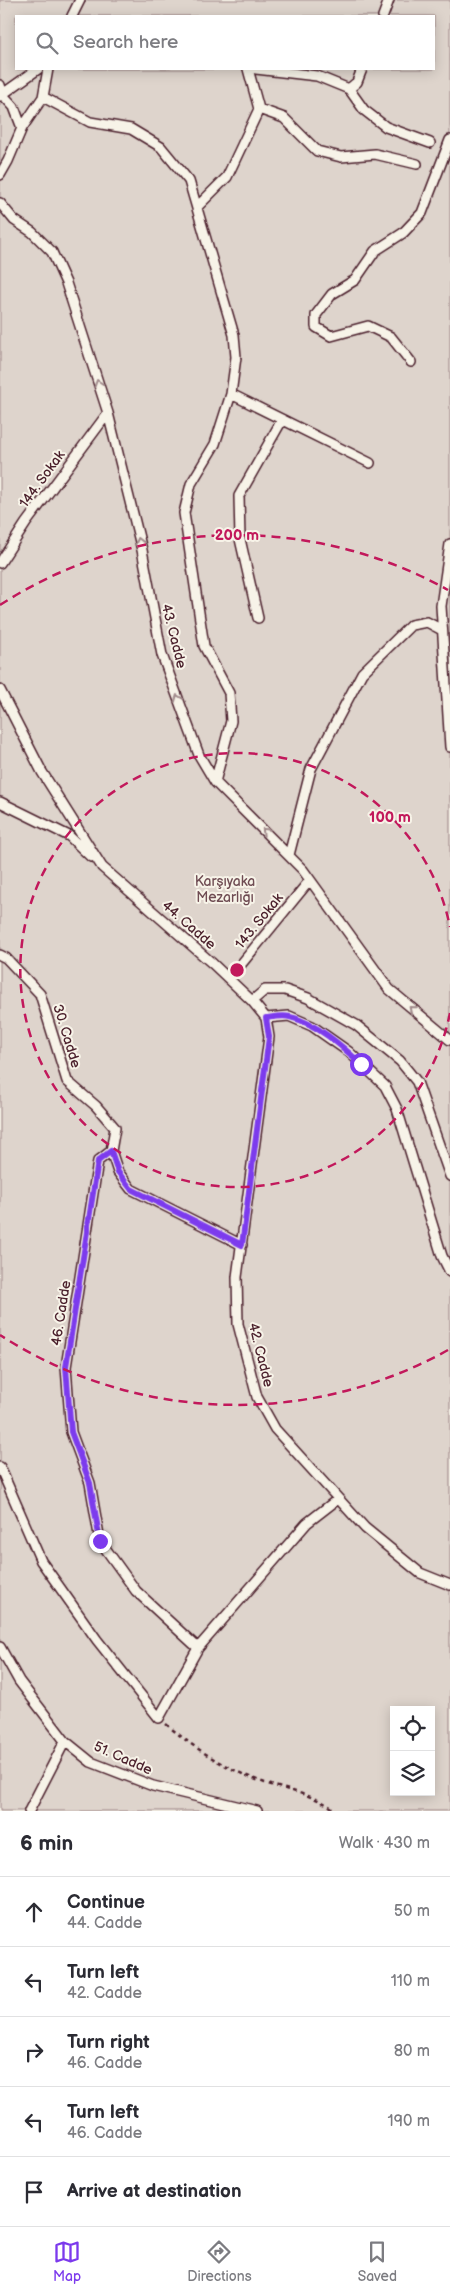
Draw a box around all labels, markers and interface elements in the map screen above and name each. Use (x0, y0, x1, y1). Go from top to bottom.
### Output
search box (15, 15, 435, 70)
icon: search (33, 29, 61, 57)
text: Search here (73, 31, 178, 54)
one-way arrow (94, 380, 104, 388)
street label: 144. Sokak (16, 447, 69, 511)
text: 200 m (215, 526, 259, 545)
one-way arrow (134, 536, 145, 545)
street label: 43. Cadde (158, 602, 190, 670)
one-way arrow (174, 694, 184, 703)
text: 100 m (369, 808, 411, 827)
one-way arrow (262, 828, 271, 837)
park label: Karşıyaka Mezarlığı (195, 873, 255, 906)
street label: 143. Sokak (231, 890, 287, 952)
street label: 44. Cadde (159, 897, 219, 953)
centre of rings (228, 961, 246, 979)
street label: 30. Cadde (49, 1002, 85, 1070)
one-way arrow (409, 1007, 418, 1015)
route start (350, 1053, 373, 1076)
street label: 46. Cadde (47, 1279, 75, 1347)
street label: 42. Cadde (245, 1321, 277, 1389)
route end (89, 1530, 112, 1553)
map controls (390, 1706, 435, 1796)
button: locate (390, 1706, 435, 1751)
street label: 51. Cadde (91, 1738, 155, 1778)
button: layers (390, 1751, 435, 1796)
text: 6 min (20, 1831, 73, 1856)
text: Walk · 430 m (339, 1834, 430, 1853)
text: Continue (67, 1891, 145, 1914)
icon: ahead (20, 1898, 48, 1926)
text: 50 m (394, 1902, 430, 1921)
text: 44. Cadde (67, 1914, 142, 1933)
text: Turn left (67, 1961, 139, 1984)
icon: left (20, 1968, 48, 1996)
text: 110 m (391, 1972, 430, 1991)
text: 42. Cadde (67, 1984, 142, 2003)
text: Turn right (67, 2031, 150, 2054)
icon: right (20, 2038, 48, 2066)
text: 80 m (394, 2042, 430, 2061)
text: 46. Cadde (67, 2054, 142, 2073)
text: Turn left (67, 2101, 139, 2124)
icon: left (20, 2108, 48, 2136)
text: 190 m (388, 2112, 430, 2131)
text: 46. Cadde (67, 2124, 142, 2143)
icon: arrive (20, 2178, 48, 2206)
text: Arrive at destination (67, 2180, 242, 2203)
tab: Map (53, 2238, 81, 2285)
tab: Directions (187, 2238, 252, 2285)
tab: Saved (358, 2238, 397, 2285)

